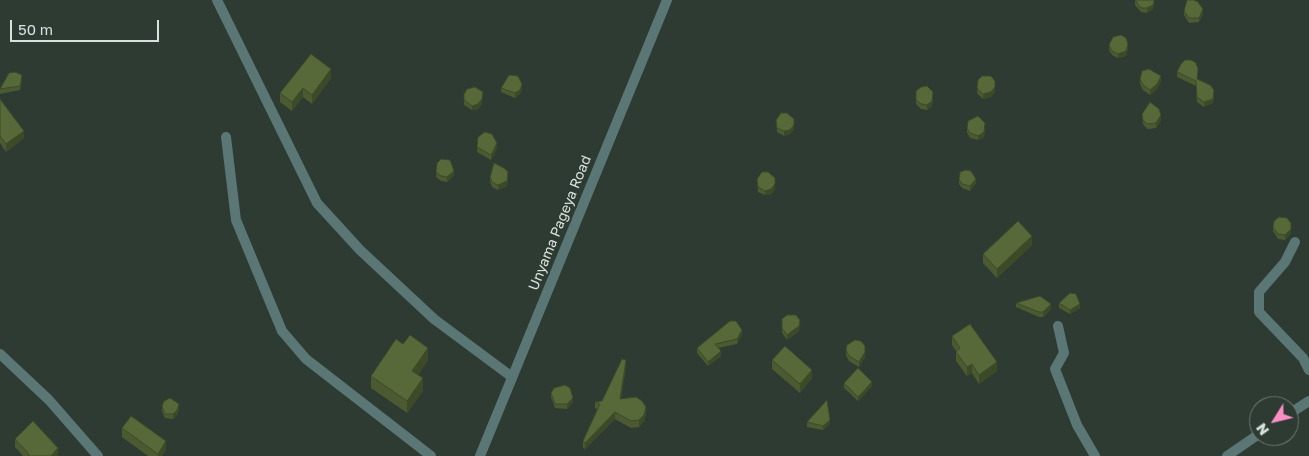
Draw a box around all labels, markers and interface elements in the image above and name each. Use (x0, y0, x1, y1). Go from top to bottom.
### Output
scale bar (12, 10, 161, 42)
text: 50 m (18, 20, 53, 38)
street label: Unyama Pageya Road (525, 153, 595, 293)
north arrow (1249, 396, 1299, 446)
text: N (1252, 420, 1272, 439)

